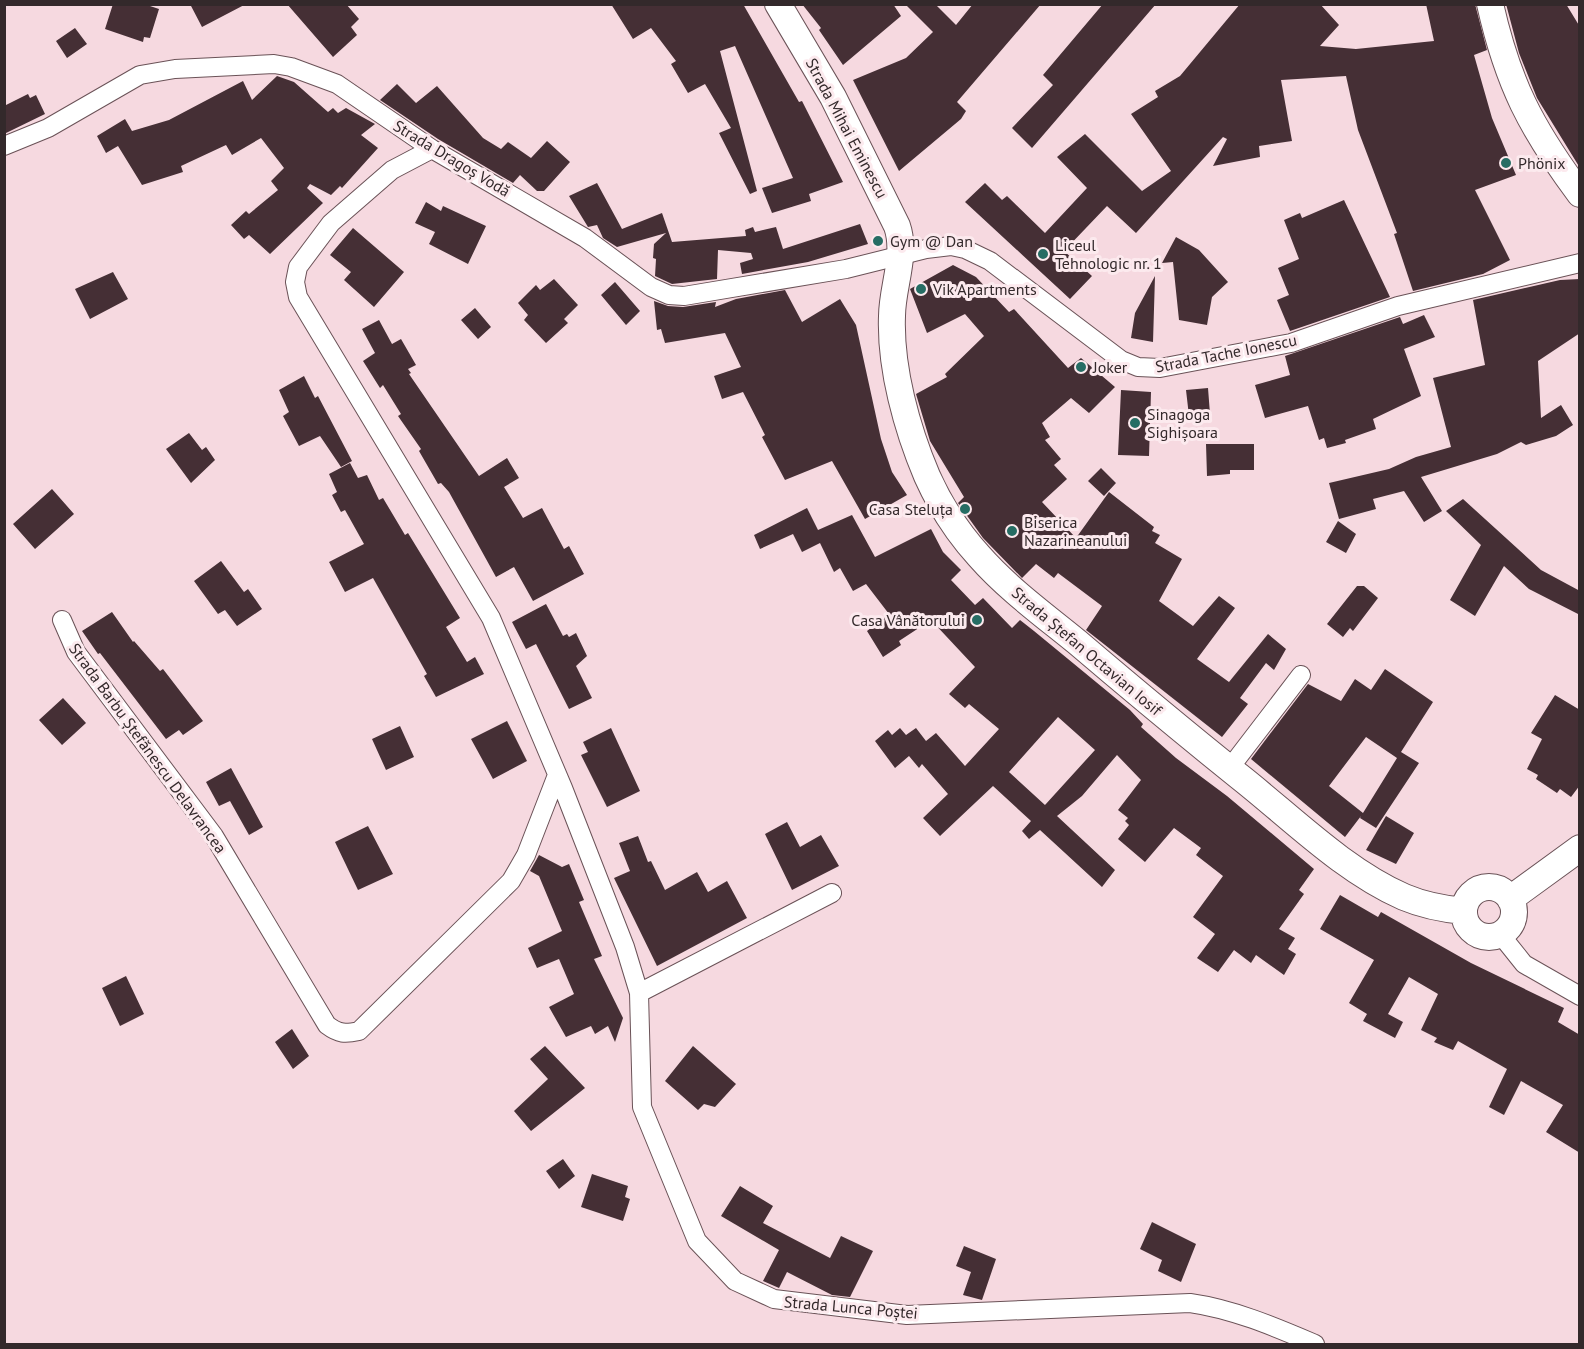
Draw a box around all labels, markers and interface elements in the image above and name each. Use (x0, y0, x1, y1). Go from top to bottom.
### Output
street label: Strada Mihai Eminescu (802, 55, 892, 201)
street label: Strada Dragoș Vodă (390, 115, 514, 201)
place label: Phönix (1518, 153, 1566, 173)
marker: Phönix (1499, 156, 1513, 170)
place label: Gym @ Dan (890, 231, 973, 251)
marker: Gym @ Dan (871, 234, 885, 248)
place label: Liceul Tehnologic nr. 1 (1055, 235, 1162, 273)
marker: Liceul Tehnologic nr. 1 (1036, 247, 1050, 261)
place label: Vik Apartments (932, 279, 1037, 299)
marker: Vik Apartments (914, 282, 928, 296)
street label: Strada Tache Ionescu (1154, 329, 1298, 377)
place label: Joker (1092, 357, 1128, 377)
marker: Joker (1074, 360, 1088, 374)
place label: Sinagoga Sighișoara (1147, 404, 1218, 442)
marker: Sinagoga Sighișoara (1128, 416, 1142, 430)
place label: Casa Steluța (869, 499, 953, 519)
marker: Casa Steluța (958, 502, 972, 516)
place label: Biserica Nazarineanului (1024, 512, 1127, 550)
marker: Biserica Nazarineanului (1005, 524, 1019, 538)
street label: Strada Ștefan Octavian Iosif (1008, 582, 1167, 720)
place label: Casa Vânătorului (851, 610, 965, 630)
marker: Casa Vânătorului (970, 613, 984, 627)
street label: Strada Barbu Ștefănescu Delavrancea (65, 639, 231, 857)
street label: Strada Lunca Poștei (783, 1291, 919, 1323)

